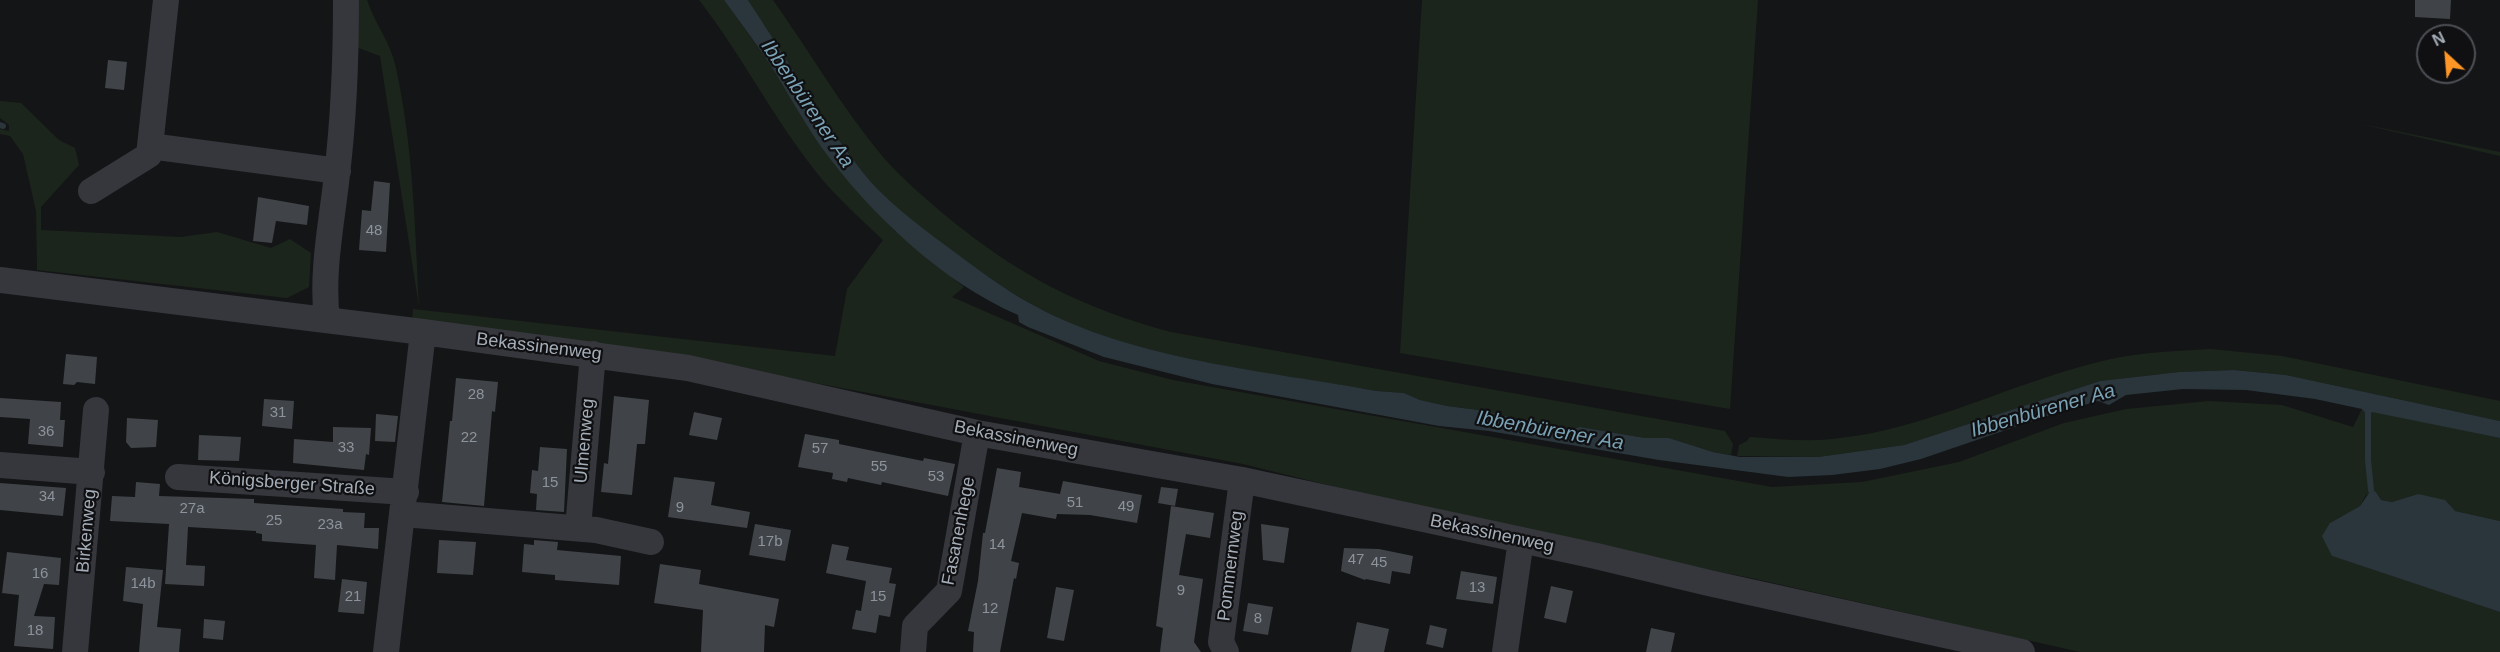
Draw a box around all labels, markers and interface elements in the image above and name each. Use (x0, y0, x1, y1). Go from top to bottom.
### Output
north arrow (2416, 24, 2476, 84)
text: N (2430, 29, 2448, 49)
water label: Ibbenbürener Aa (755, 36, 859, 172)
house number: 48 (366, 222, 382, 240)
street label: Bekassinenweg (475, 329, 603, 365)
water label: Ibbenbürener Aa (1968, 379, 2118, 443)
house number: 28 (468, 386, 484, 404)
street label: Ulmenweg (571, 398, 599, 484)
house number: 31 (270, 404, 286, 422)
water label: Ibbenbürener Aa (1475, 406, 1625, 456)
street label: Bekassinenweg (952, 416, 1080, 462)
house number: 36 (38, 423, 54, 441)
house number: 22 (461, 429, 477, 447)
house number: 33 (338, 439, 354, 457)
house number: 57 (812, 440, 828, 458)
house number: 55 (871, 458, 887, 476)
street label: Königsberger Straße (208, 467, 376, 501)
house number: 53 (928, 468, 944, 486)
house number: 15 (542, 474, 558, 492)
street label: Fasanenhege (938, 475, 980, 587)
house number: 34 (39, 488, 55, 506)
street label: Birkenweg (73, 488, 101, 574)
house number: 51 (1067, 494, 1083, 512)
house number: 49 (1118, 498, 1134, 516)
house number: 9 (676, 499, 684, 517)
house number: 27a (179, 500, 205, 518)
street label: Pommernweg (1214, 510, 1248, 622)
street label: Bekassinenweg (1428, 510, 1556, 558)
house number: 25 (266, 512, 282, 530)
house number: 23a (317, 516, 343, 534)
house number: 17b (757, 533, 783, 551)
house number: 14 (989, 536, 1005, 554)
house number: 47 (1348, 551, 1364, 569)
house number: 45 (1371, 554, 1387, 572)
house number: 16 (32, 565, 48, 583)
house number: 14b (130, 575, 156, 593)
house number: 13 (1469, 579, 1485, 597)
house number: 9 (1177, 582, 1185, 600)
house number: 21 (345, 588, 361, 606)
house number: 15 (870, 588, 886, 606)
house number: 12 (982, 600, 998, 618)
house number: 8 (1254, 610, 1262, 628)
house number: 18 (27, 622, 43, 640)

